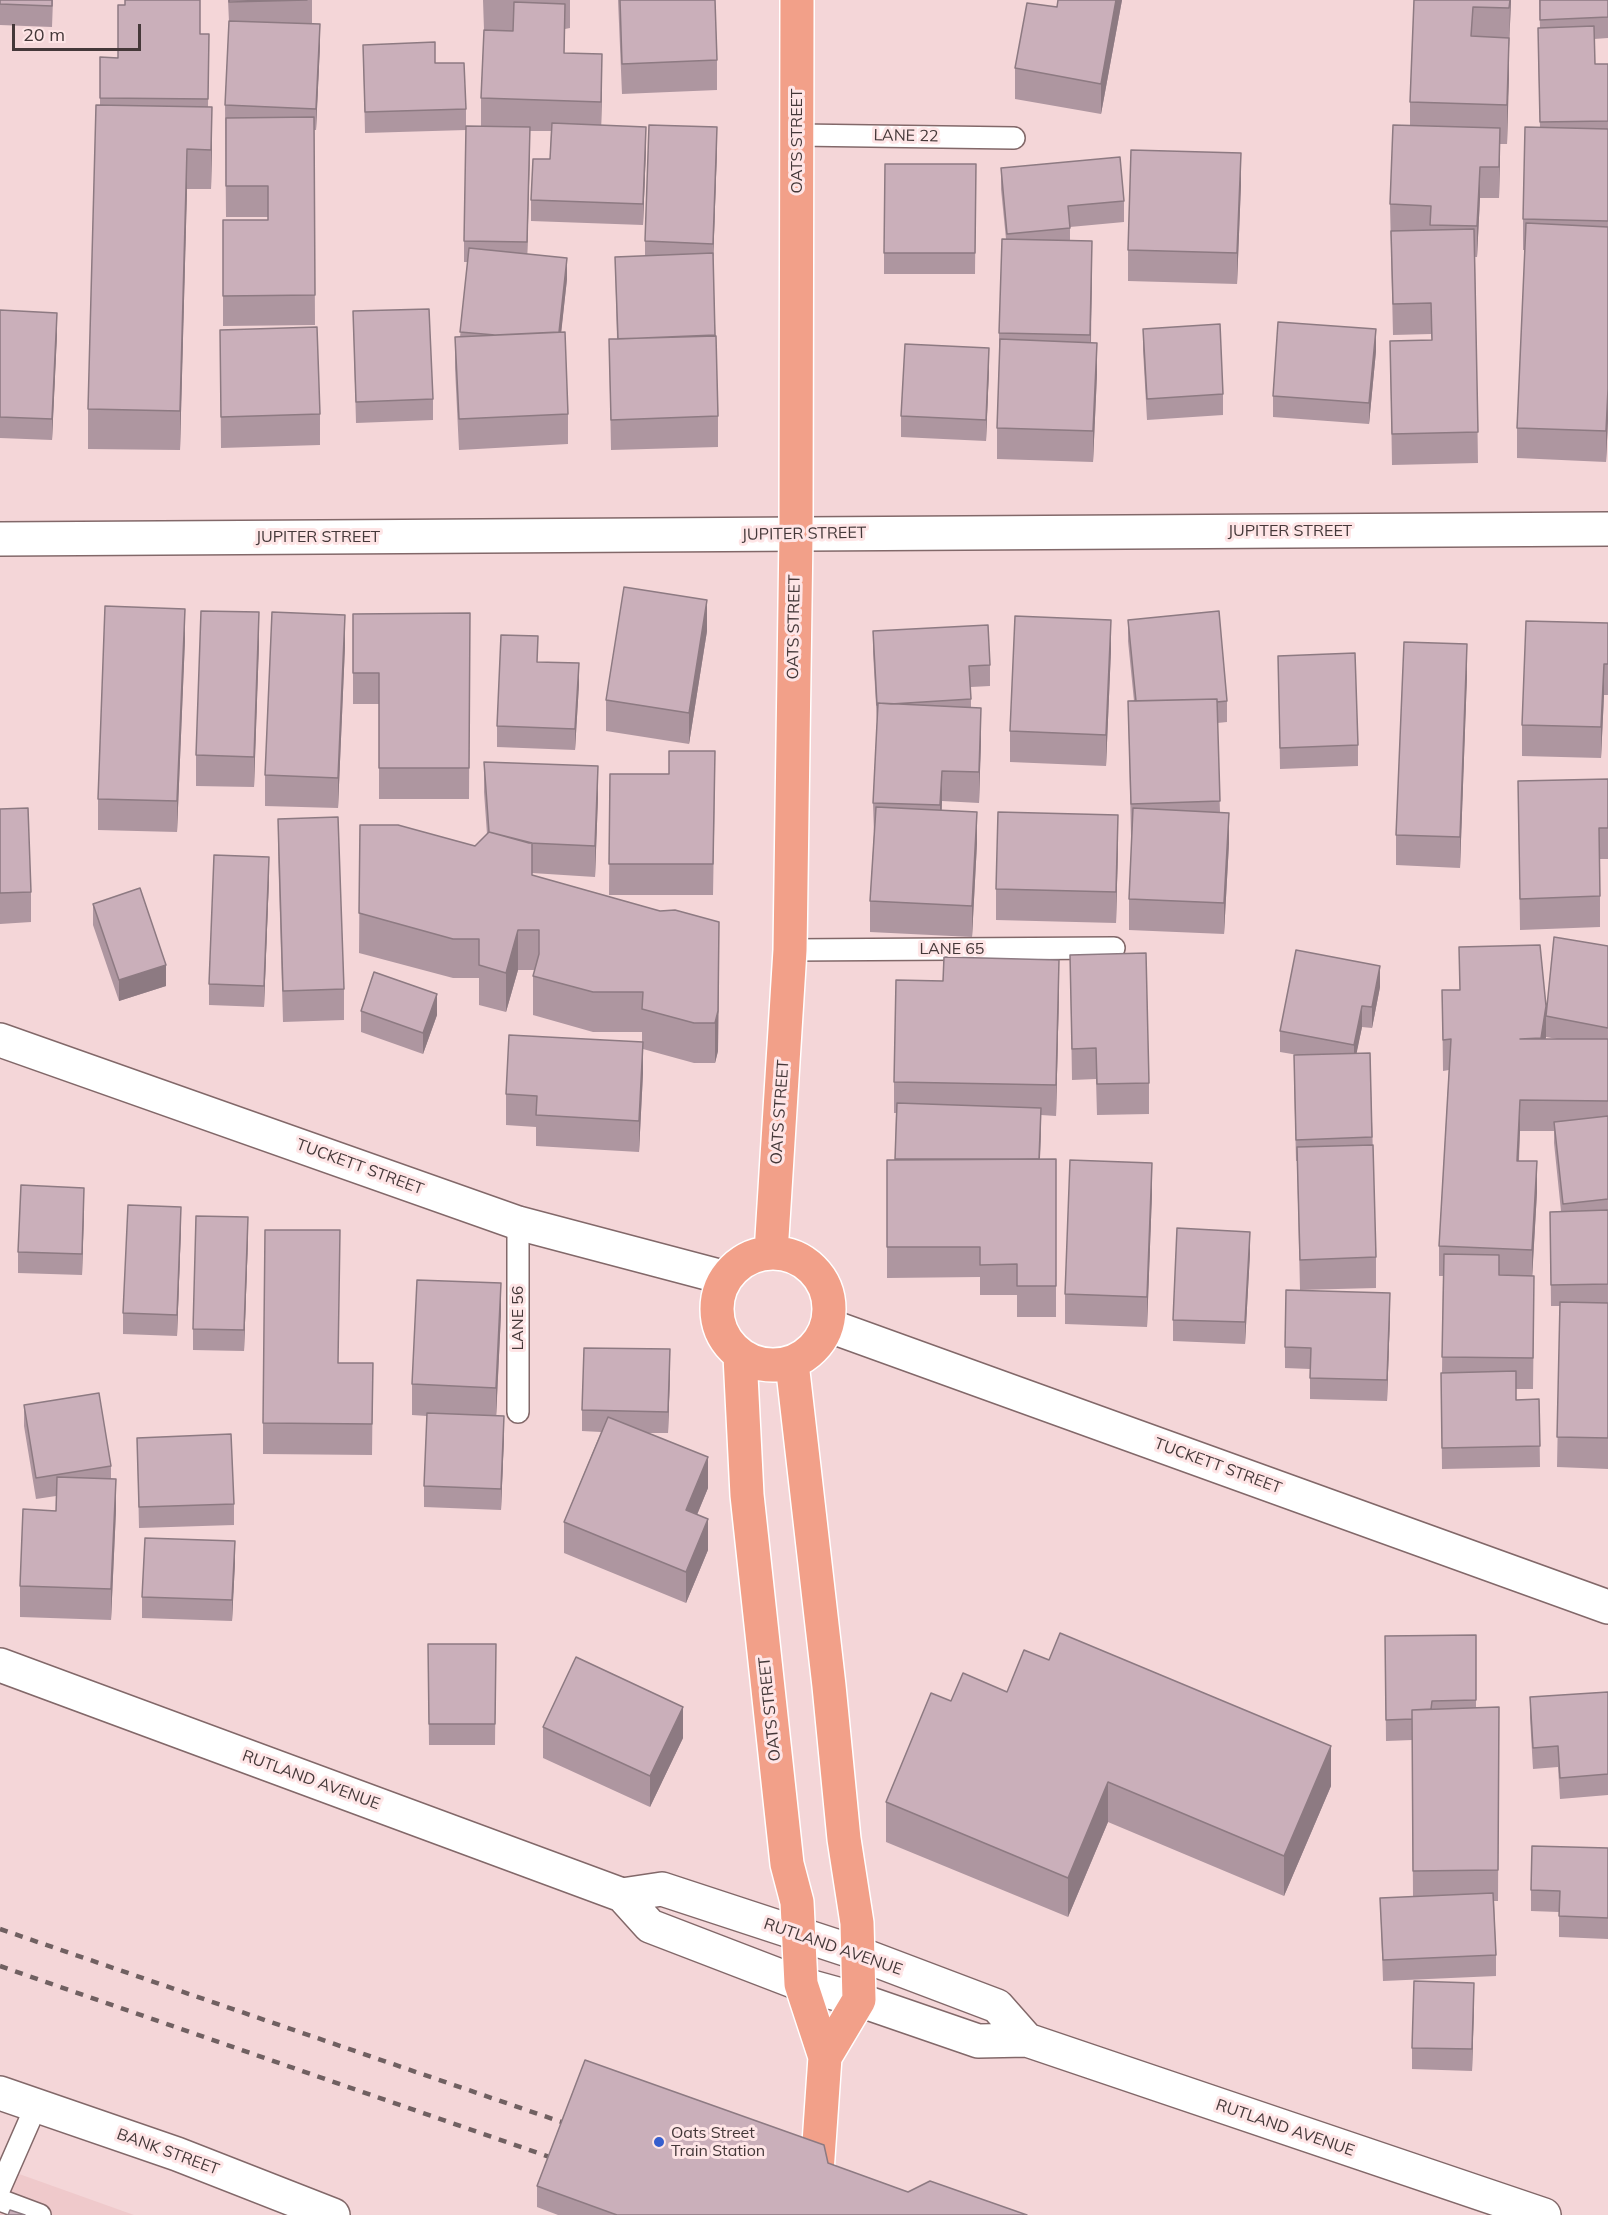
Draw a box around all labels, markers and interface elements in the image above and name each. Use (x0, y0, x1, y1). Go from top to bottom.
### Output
scale bar (15, 12, 144, 50)
text: 20 m (23, 23, 65, 46)
street label: OATS STREET (787, 89, 807, 193)
street label: LANE 22 (873, 126, 939, 146)
street label: JUPITER STREET (1228, 521, 1352, 541)
street label: JUPITER STREET (742, 523, 866, 545)
street label: JUPITER STREET (256, 527, 380, 547)
street label: OATS STREET (783, 574, 805, 680)
street label: LANE 65 (920, 939, 984, 959)
street label: OATS STREET (767, 1059, 793, 1165)
street label: TUCKETT STREET (294, 1135, 426, 1199)
street label: LANE 56 (508, 1286, 528, 1350)
street label: TUCKETT STREET (1152, 1434, 1284, 1498)
street label: OATS STREET (755, 1656, 785, 1762)
street label: RUTLAND AVENUE (240, 1746, 382, 1814)
street label: RUTLAND AVENUE (761, 1914, 905, 1980)
street label: RUTLAND AVENUE (1213, 2095, 1357, 2161)
place label: Oats Street Train Station (671, 2123, 765, 2161)
street label: BANK STREET (114, 2125, 222, 2179)
marker: Oats Street Train Station (652, 2135, 666, 2149)

